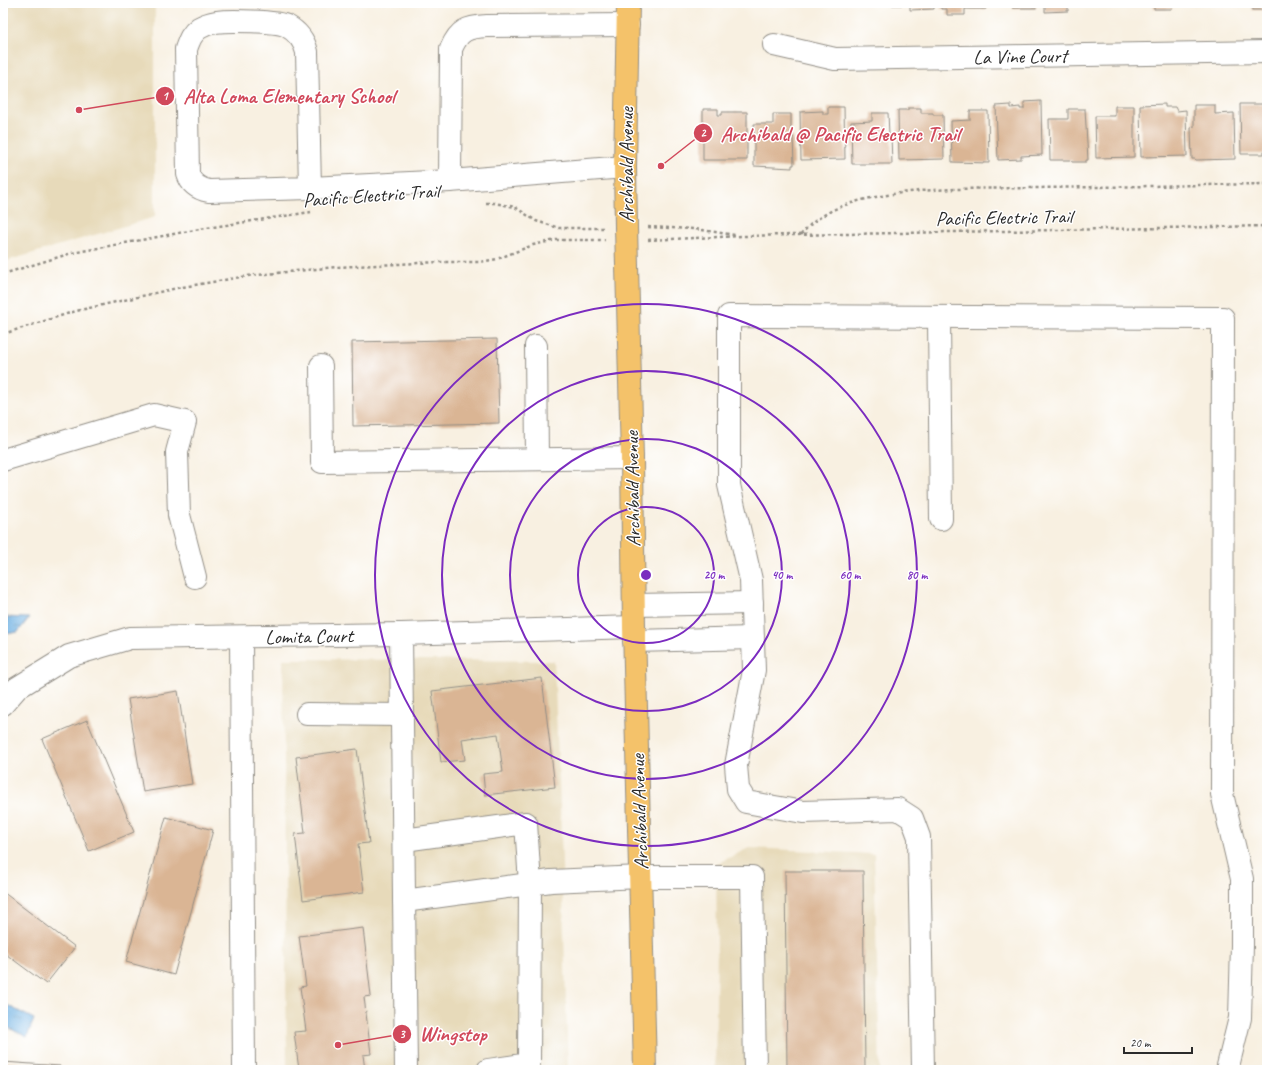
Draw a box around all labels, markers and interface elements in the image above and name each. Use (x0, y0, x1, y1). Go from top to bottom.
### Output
street label: La Vine Court (973, 43, 1071, 70)
callout: Alta Loma Elementary School (155, 79, 403, 112)
text: Alta Loma Elementary School (183, 83, 399, 109)
text: 1 (162, 88, 169, 104)
street label: Archibald Avenue (614, 106, 639, 223)
callout: Archibald @ Pacific Electric Trail (693, 117, 968, 150)
text: Archibald @ Pacific Electric Trail (720, 121, 964, 147)
text: 2 (700, 125, 707, 141)
street label: Pacific Electric Trail (302, 178, 444, 213)
street label: Pacific Electric Trail (935, 204, 1076, 231)
street label: Archibald Avenue (619, 429, 646, 547)
text: 20 m (704, 567, 725, 583)
text: 40 m (772, 567, 793, 583)
text: 60 m (840, 567, 862, 583)
text: 80 m (907, 567, 928, 583)
centre of rings (639, 568, 653, 582)
street label: Lomita Court (265, 623, 356, 650)
street label: Archibald Avenue (625, 752, 654, 870)
callout: Wingstop (392, 1018, 495, 1051)
text: Wingstop (420, 1021, 489, 1047)
text: 3 (399, 1026, 406, 1042)
scale bar (1124, 1029, 1192, 1055)
text: 20 m (1130, 1035, 1152, 1051)

